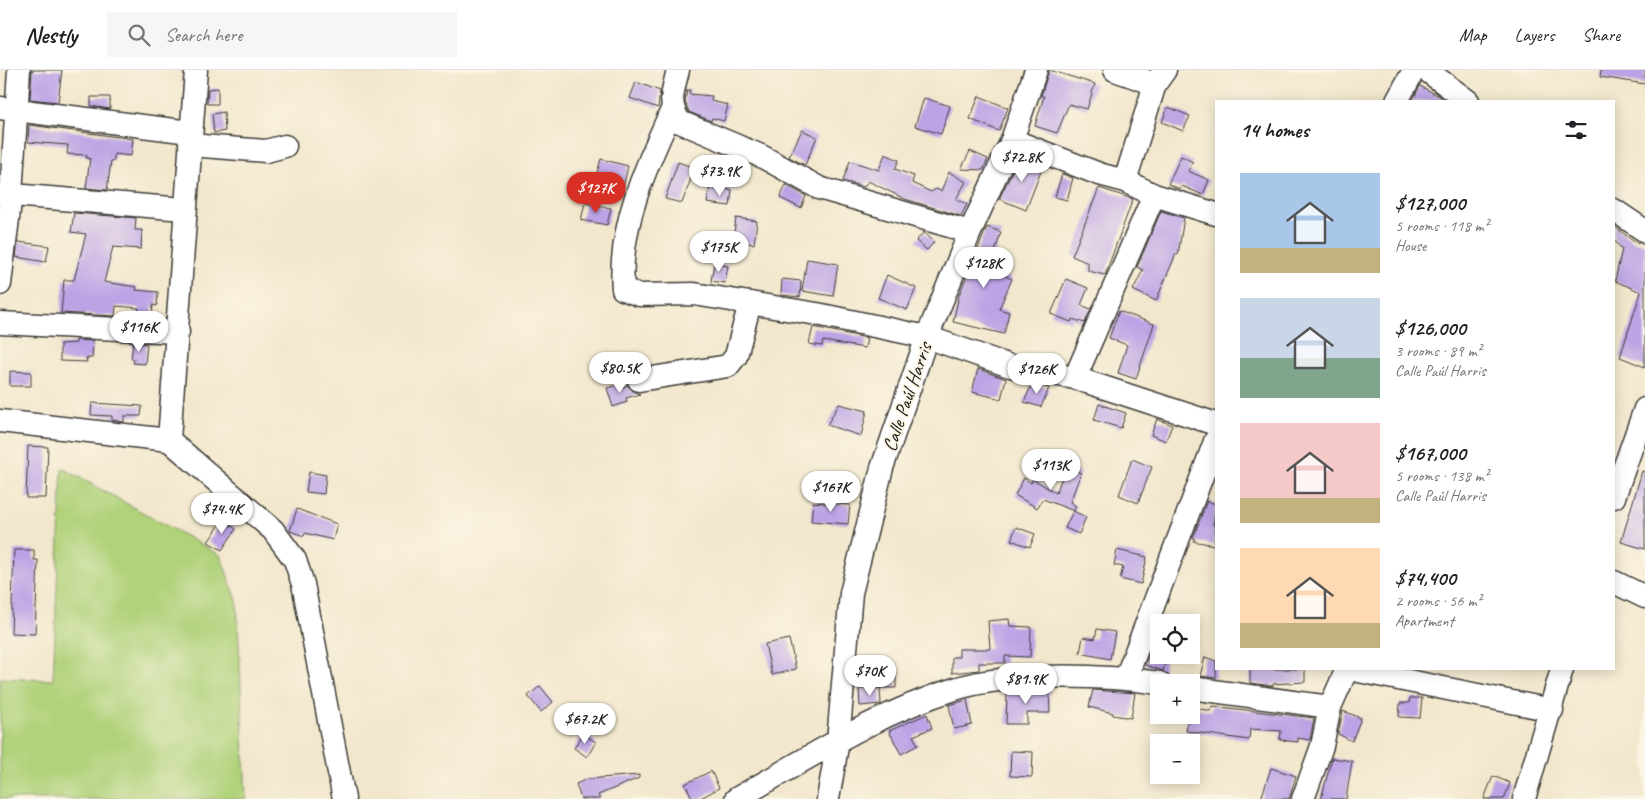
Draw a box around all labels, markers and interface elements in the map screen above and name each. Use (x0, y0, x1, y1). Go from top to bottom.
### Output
search box (107, 12, 457, 57)
text: Nestly (25, 20, 77, 50)
icon: search (125, 21, 153, 49)
text: Search here (165, 23, 242, 47)
text: Map (1459, 24, 1487, 46)
text: Layers (1515, 24, 1554, 46)
text: Share (1582, 24, 1620, 46)
icon: filters (1562, 116, 1590, 144)
text: 14 homes (1240, 117, 1309, 143)
pin: $72.8K (981, 140, 1063, 183)
text: $72.8K (1002, 147, 1042, 167)
pin: $73.9K (679, 154, 761, 197)
text: $73.9K (700, 161, 740, 181)
pin: $127K (561, 172, 631, 214)
text: $127K (578, 178, 614, 198)
text: $127,000 (1395, 190, 1465, 216)
icon: home (1280, 193, 1340, 253)
text: 5 rooms · 118 m² (1395, 216, 1489, 236)
pin: $175K (684, 230, 754, 273)
text: House (1395, 236, 1426, 256)
text: $175K (701, 237, 737, 257)
pin: $128K (949, 246, 1019, 289)
text: $128K (966, 253, 1002, 273)
pin: $116K (104, 310, 174, 353)
text: $126,000 (1395, 315, 1466, 341)
text: $116K (120, 317, 158, 337)
icon: home (1280, 318, 1340, 378)
street label: Calle Paúl Harris (877, 337, 938, 455)
text: 3 rooms · 89 m² (1395, 341, 1481, 361)
pin: $80.5K (579, 352, 661, 394)
pin: $126K (1002, 352, 1072, 395)
text: $80.5K (600, 358, 640, 378)
text: $126K (1018, 359, 1056, 379)
text: Calle Paúl Harris (1395, 361, 1486, 381)
text: $167,000 (1395, 440, 1466, 466)
icon: home (1280, 443, 1340, 503)
pin: $113K (1016, 448, 1086, 491)
text: $113K (1033, 455, 1069, 475)
text: 5 rooms · 138 m² (1395, 466, 1489, 486)
pin: $167K (796, 470, 866, 513)
text: $167K (812, 477, 850, 497)
text: Calle Paúl Harris (1395, 486, 1486, 506)
pin: $74.4K (181, 492, 263, 535)
text: $74.4K (202, 499, 242, 519)
text: $74,400 (1395, 565, 1456, 591)
icon: home (1280, 568, 1340, 628)
text: 2 rooms · 56 m² (1395, 591, 1481, 611)
text: Apartment (1395, 611, 1454, 631)
map controls (1150, 614, 1200, 784)
button: locate (1150, 614, 1200, 664)
pin: $70K (840, 654, 900, 697)
text: $70K (855, 661, 885, 681)
pin: $81.9K (985, 662, 1067, 705)
text: $81.9K (1006, 669, 1046, 689)
button: + (1150, 674, 1200, 724)
pin: $67.2K (544, 702, 626, 745)
text: $67.2K (565, 709, 605, 729)
button: − (1150, 734, 1200, 784)

